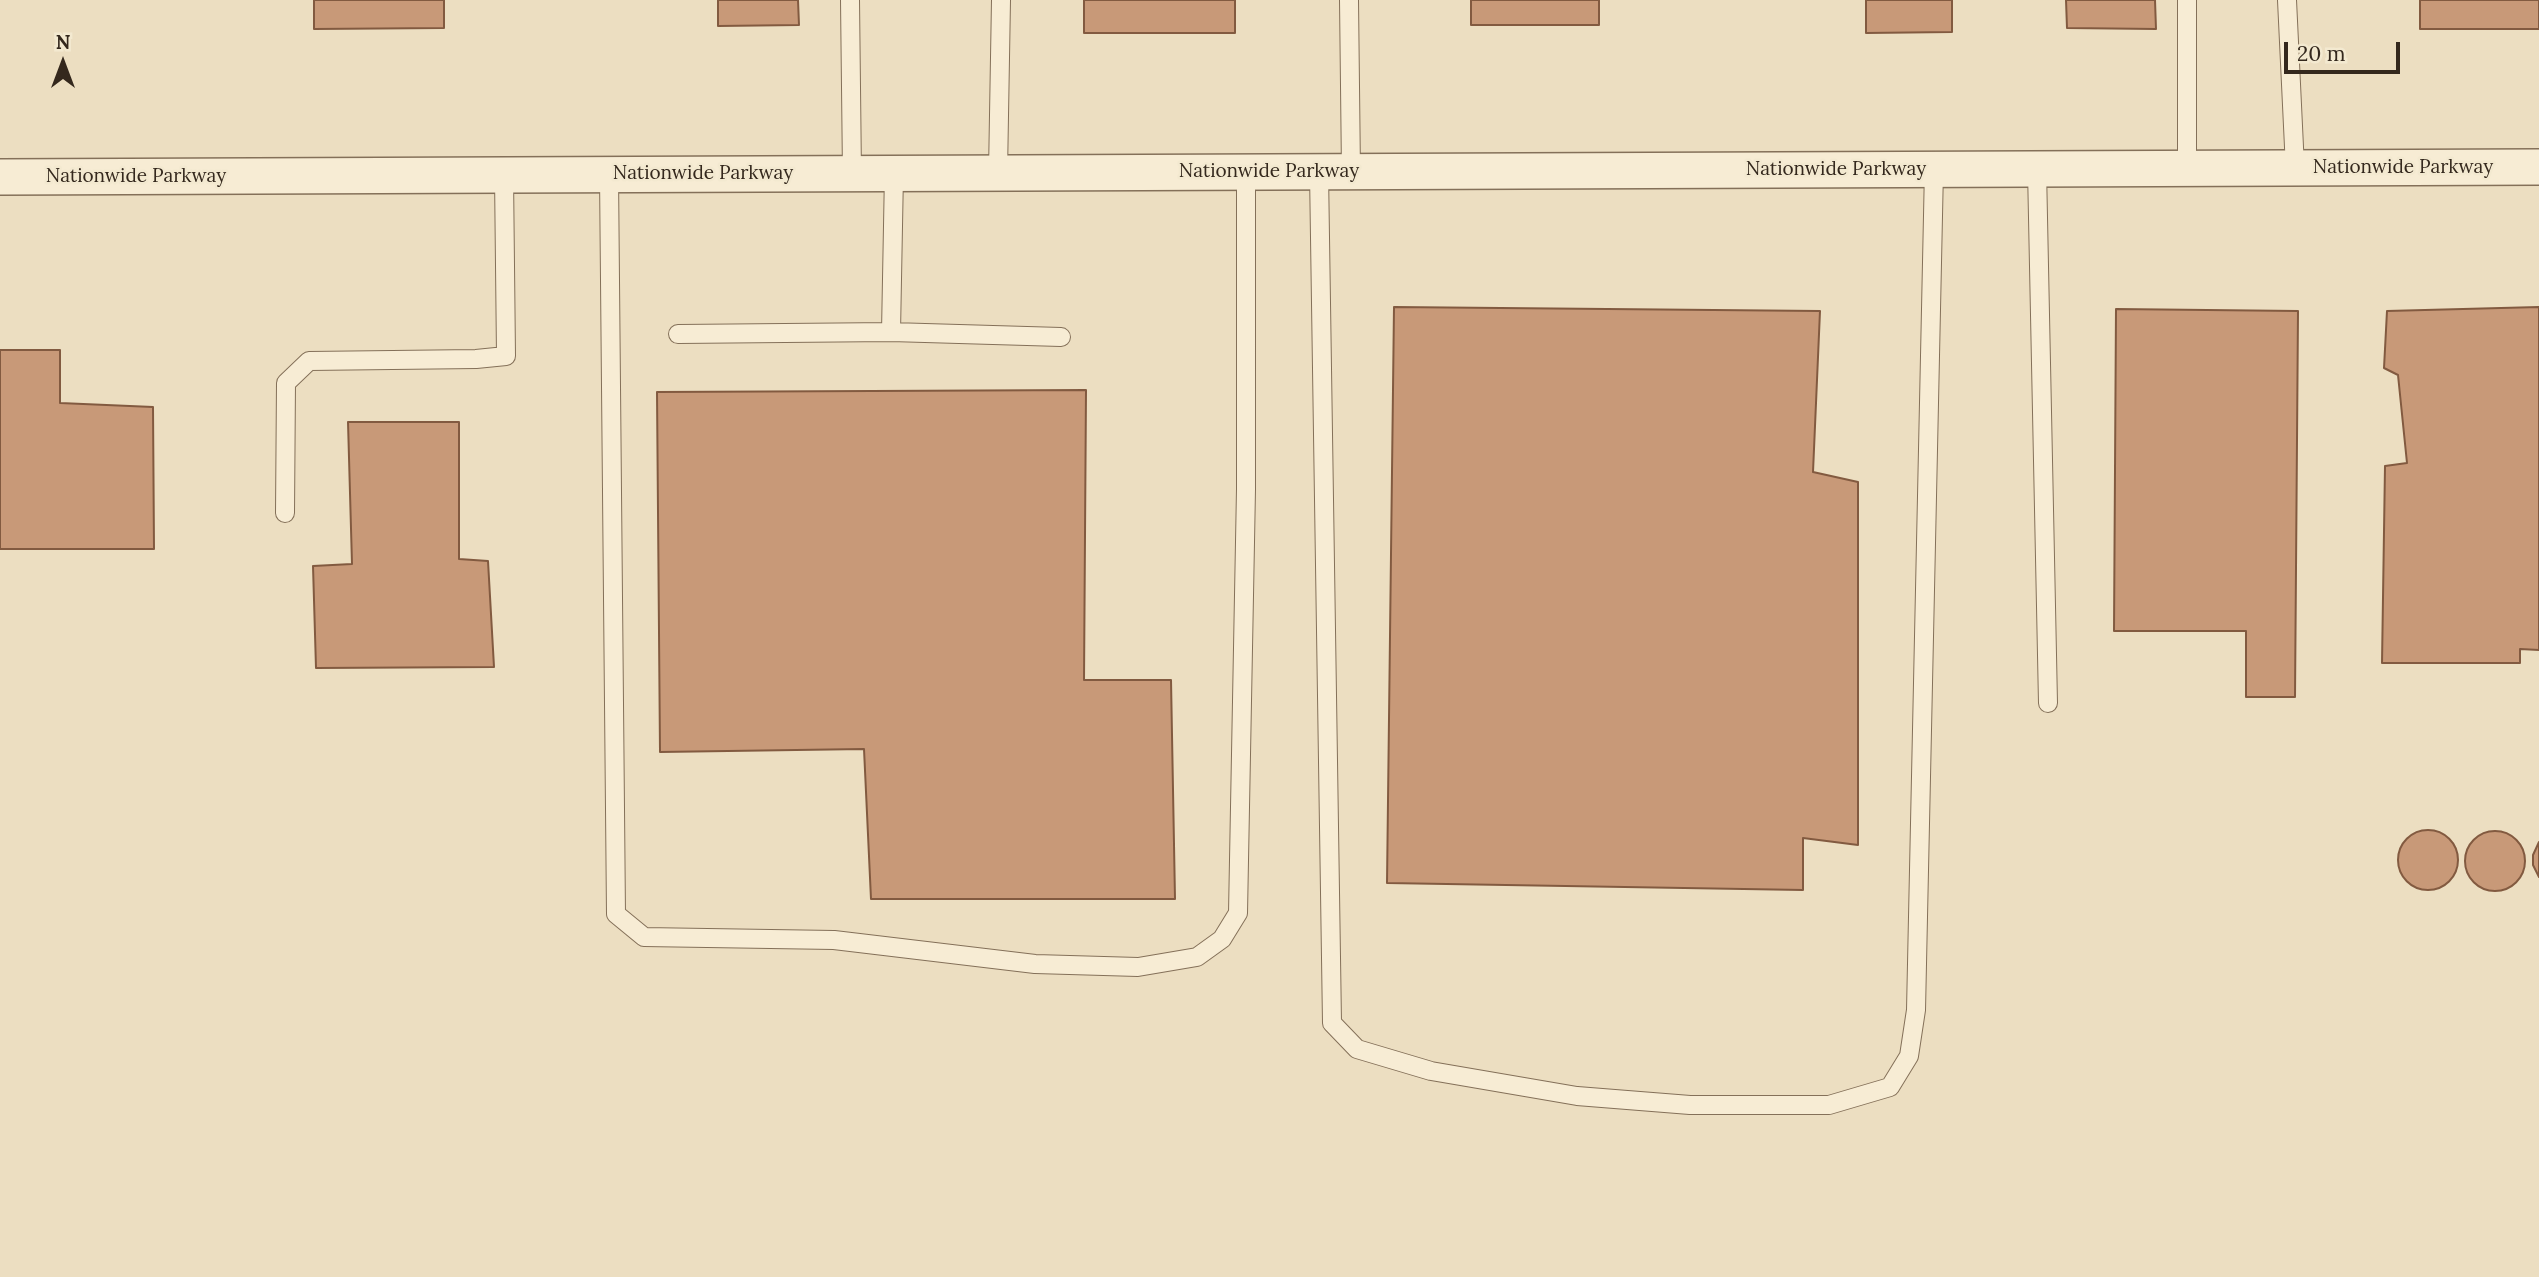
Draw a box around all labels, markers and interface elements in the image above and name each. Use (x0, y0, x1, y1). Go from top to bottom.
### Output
north arrow (28, 28, 98, 98)
scale bar (2287, 28, 2402, 72)
text: N (56, 30, 70, 54)
text: 20 m (2297, 40, 2346, 67)
street label: Nationwide Parkway (2313, 157, 2493, 179)
street label: Nationwide Parkway (1746, 159, 1926, 181)
street label: Nationwide Parkway (1179, 161, 1359, 183)
street label: Nationwide Parkway (613, 163, 793, 185)
street label: Nationwide Parkway (46, 166, 226, 188)

